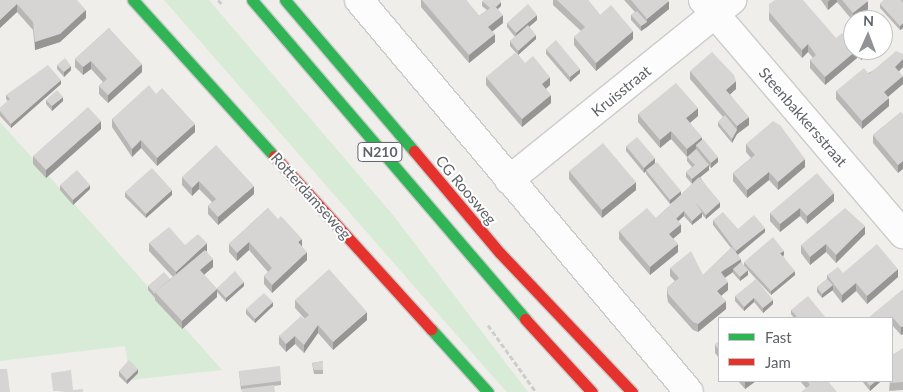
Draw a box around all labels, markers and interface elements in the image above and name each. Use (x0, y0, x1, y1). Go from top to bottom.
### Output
north arrow (843, 10, 893, 60)
text: N (863, 12, 874, 29)
street label: Kruisstraat (588, 62, 654, 120)
street label: Steenbakkersstraat (755, 64, 851, 170)
road number: N210 (356, 140, 404, 163)
street label: Rotterdamseweg (267, 149, 355, 243)
street label: CG Roosweg (432, 152, 500, 228)
legend (718, 317, 893, 382)
text: Fast (765, 328, 792, 346)
text: Jam (765, 353, 791, 371)

